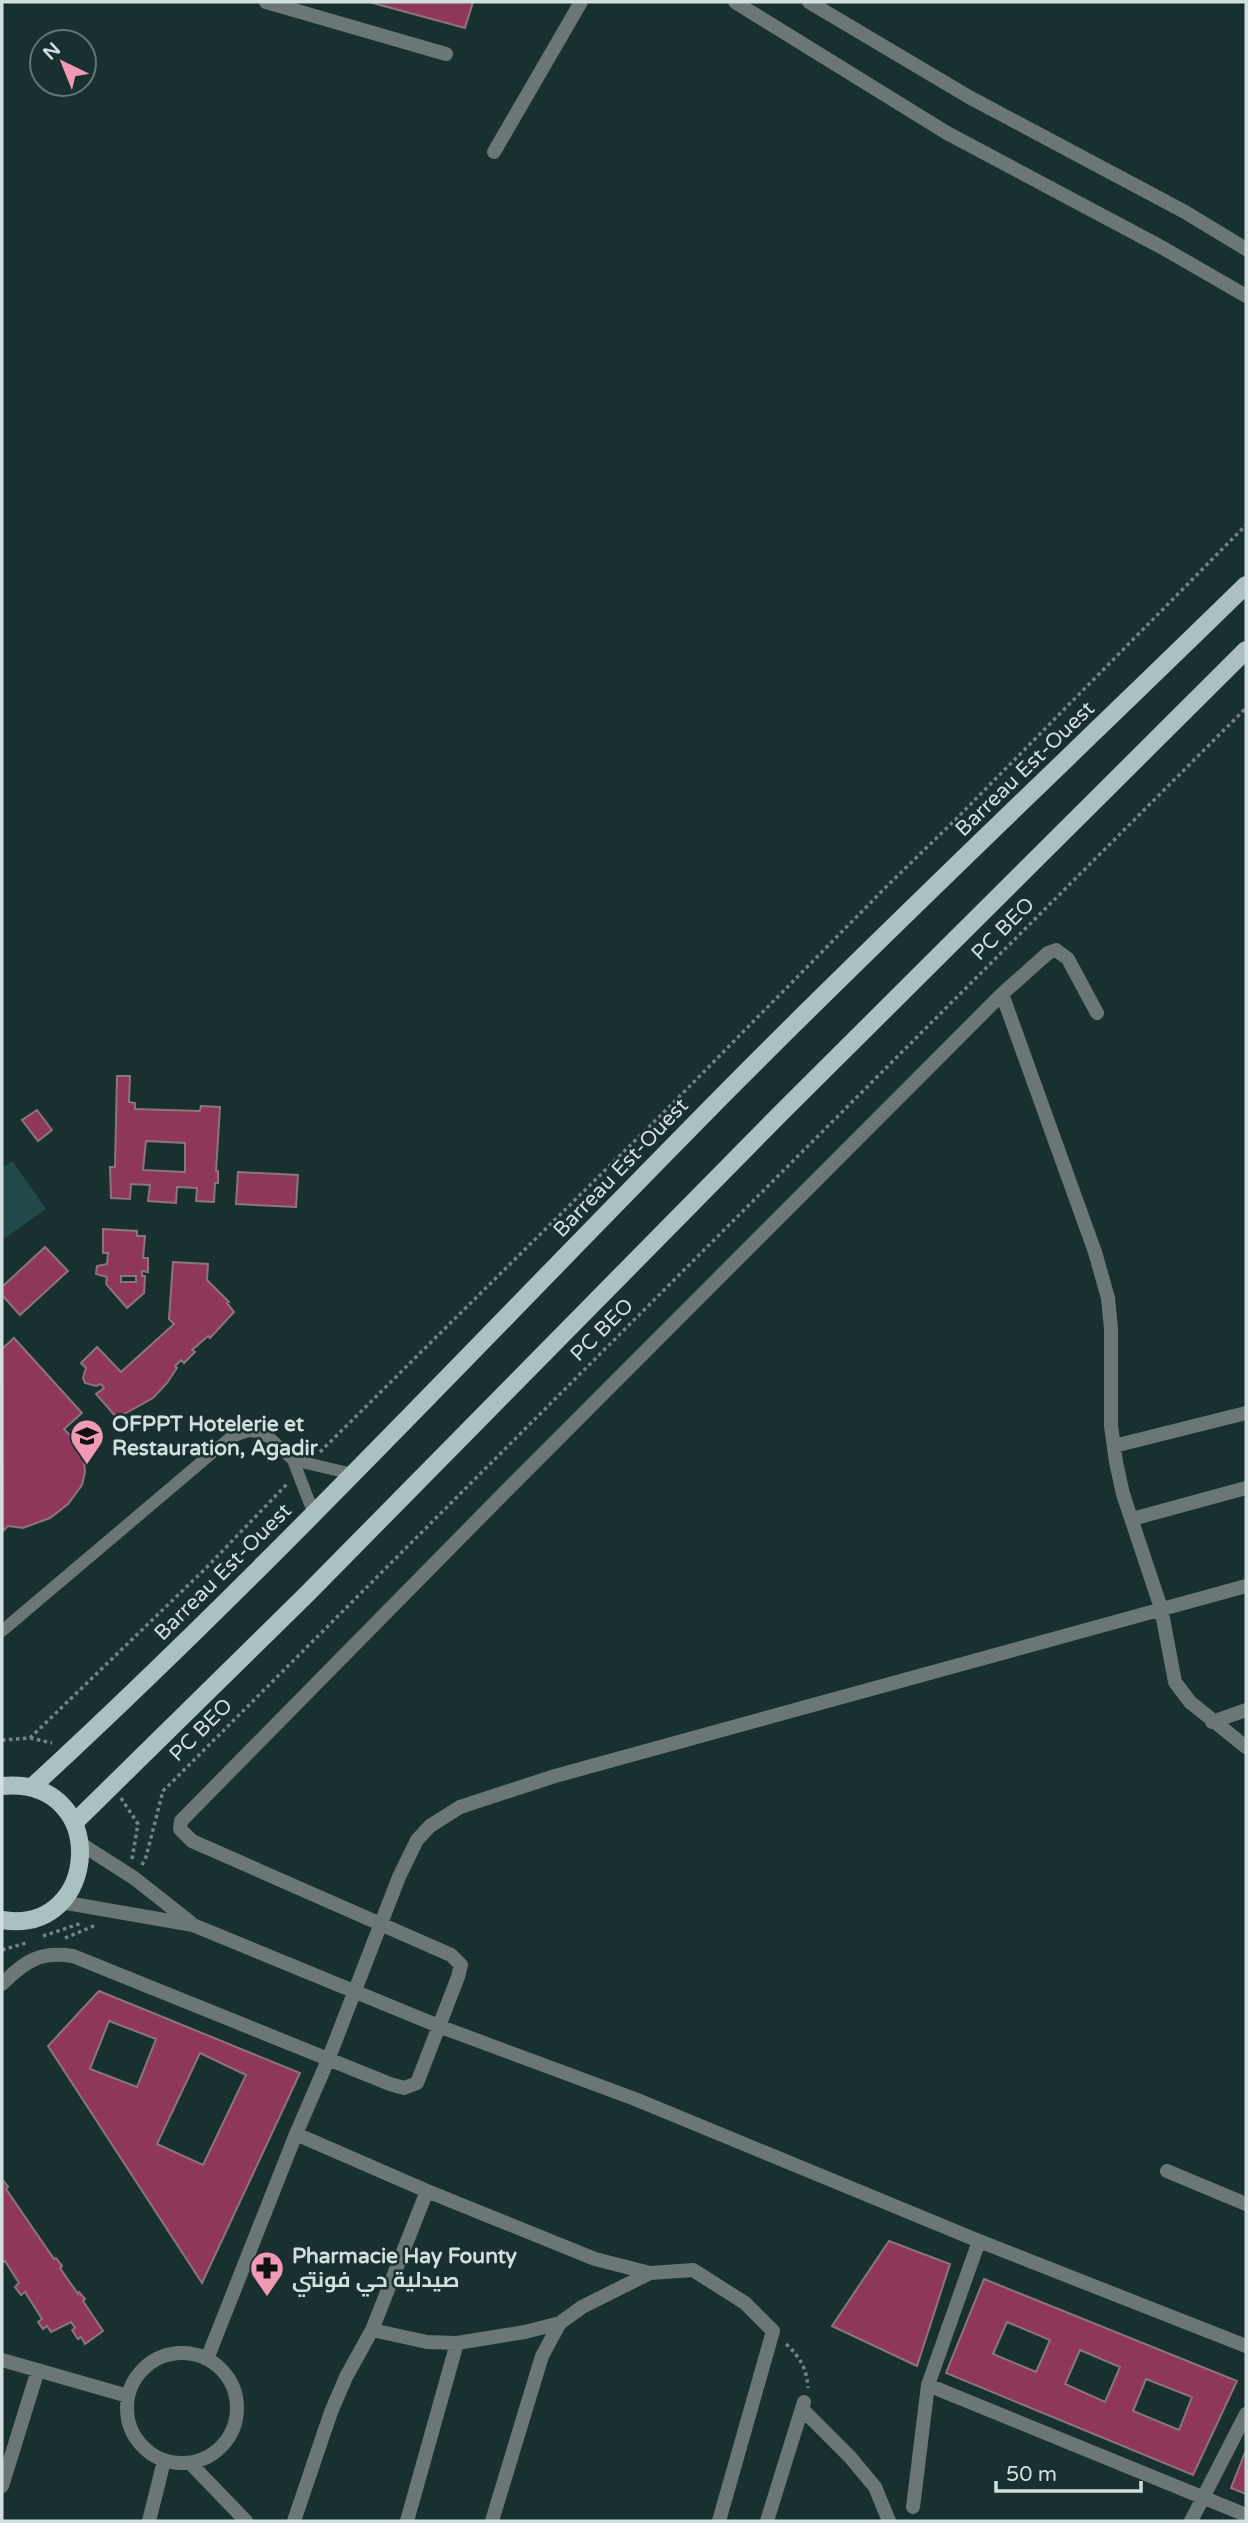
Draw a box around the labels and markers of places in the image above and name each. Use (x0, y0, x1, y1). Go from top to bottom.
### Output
place label: OFPPT Hotelerie et Restauration, Agadir (112, 1412, 319, 1461)
school or university icon: OFPPT Hotelerie et Restauration, Agadir (68, 1417, 106, 1466)
place label: Pharmacie Hay Founty صيدلية حي فونتي (292, 2244, 518, 2297)
pharmacy icon: Pharmacie Hay Founty صيدلية حي فونتي (248, 2249, 286, 2298)

